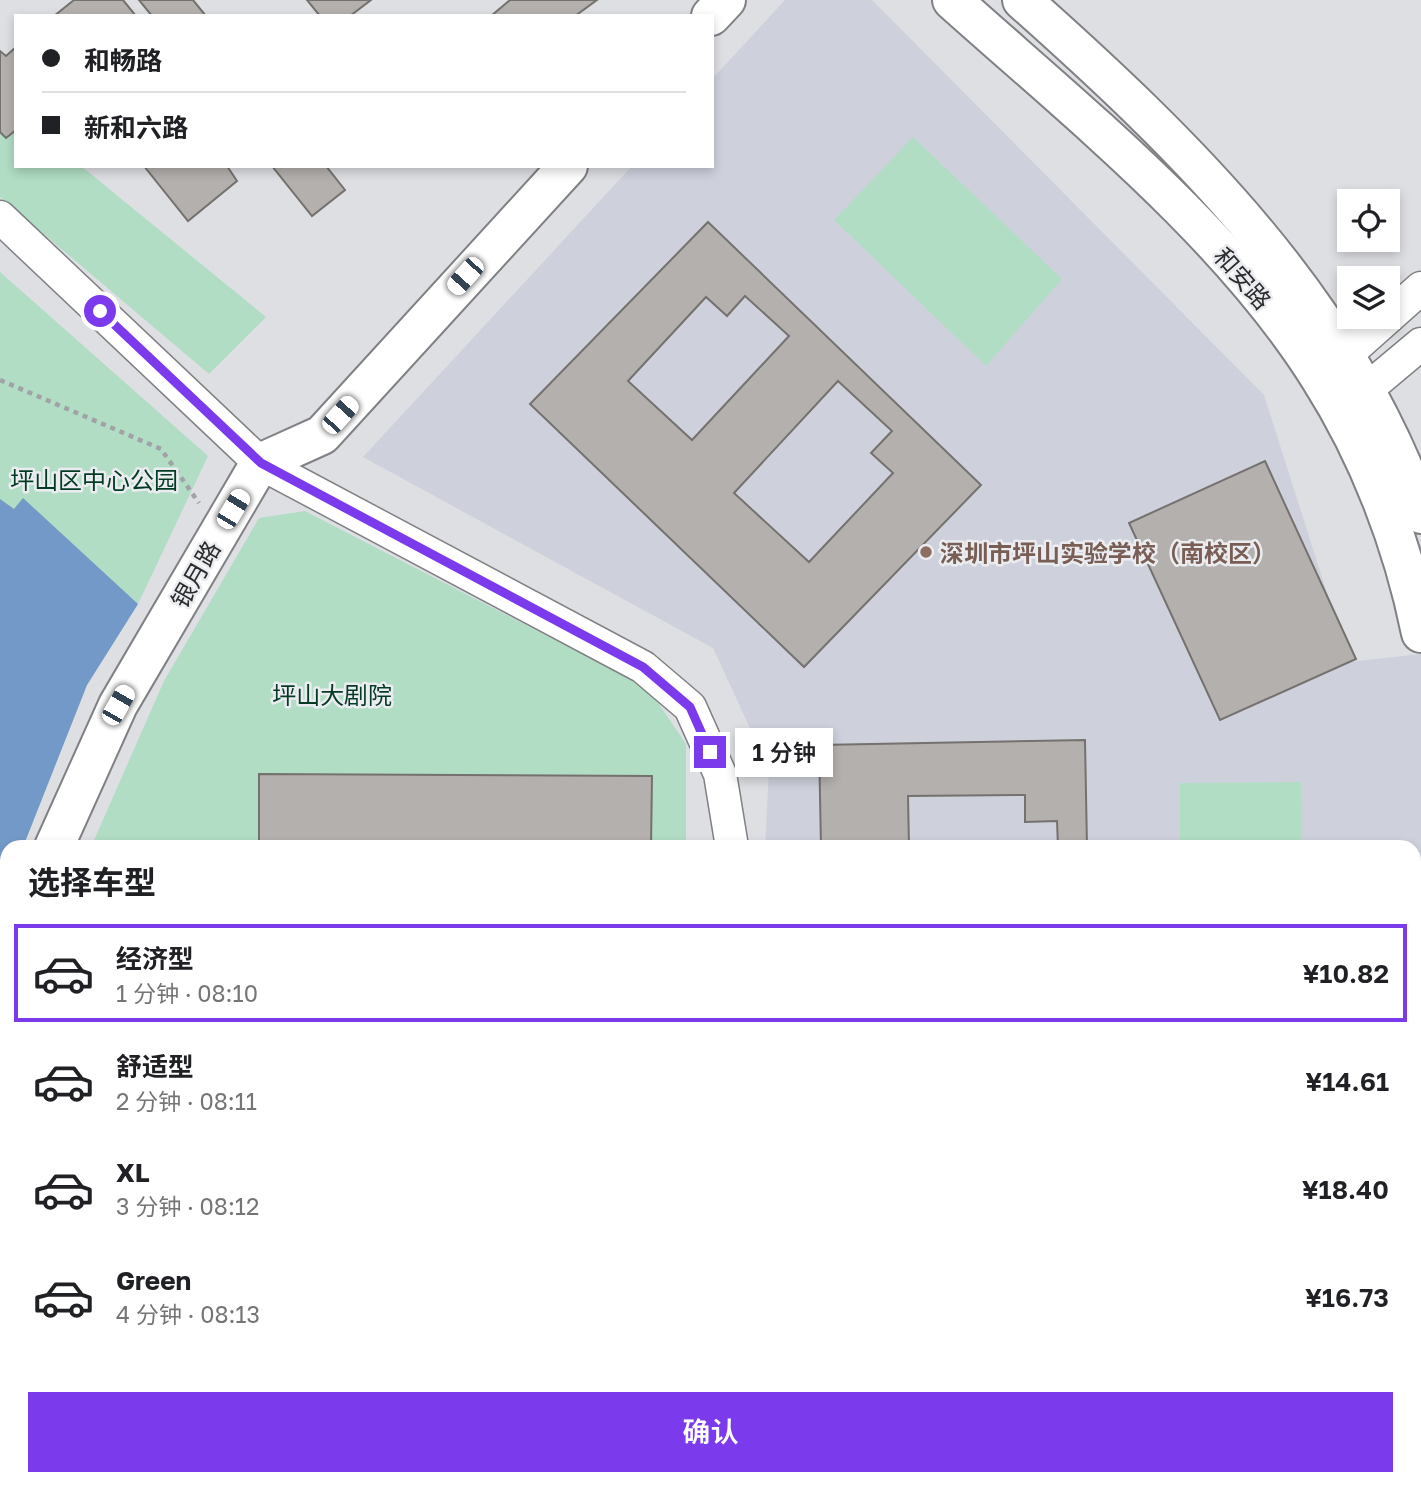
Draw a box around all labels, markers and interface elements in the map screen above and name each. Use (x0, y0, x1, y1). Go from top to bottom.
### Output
text: 和畅路 (84, 45, 162, 76)
text: 新和六路 (84, 112, 188, 143)
map controls (1337, 189, 1400, 329)
button: locate (1337, 189, 1400, 252)
street label: 和安路 (1208, 241, 1278, 315)
car (444, 253, 487, 299)
button: layers (1337, 266, 1400, 329)
route start (84, 295, 116, 327)
car (319, 392, 362, 438)
park label: 坪山区中心公园 (10, 465, 178, 494)
car (214, 486, 253, 532)
street label: 银月路 (164, 536, 226, 612)
place label: 深圳市坪山实验学校（南校区） (940, 538, 1276, 567)
marker: 深圳市坪山实验学校（南校区） (918, 544, 934, 560)
park label: 坪山大剧院 (272, 680, 392, 709)
car (99, 682, 138, 728)
callout: 1 分钟 (734, 728, 832, 776)
route end (694, 736, 726, 768)
text: 1 分钟 (752, 738, 816, 766)
text: 选择车型 (28, 863, 156, 901)
icon: car (32, 942, 95, 1005)
text: 经济型 (116, 943, 194, 974)
text: ¥10.82 (1302, 958, 1389, 989)
text: 1 分钟 · 08:10 (116, 979, 258, 1007)
icon: car (32, 1050, 95, 1113)
text: 舒适型 (116, 1051, 194, 1082)
text: ¥14.61 (1305, 1066, 1389, 1097)
text: 2 分钟 · 08:11 (116, 1087, 257, 1115)
text: XL (116, 1157, 150, 1188)
icon: car (32, 1158, 95, 1221)
text: ¥18.40 (1302, 1174, 1389, 1205)
text: 3 分钟 · 08:12 (116, 1192, 259, 1220)
text: Green (116, 1265, 191, 1296)
icon: car (32, 1266, 95, 1329)
text: ¥16.73 (1305, 1282, 1389, 1313)
text: 4 分钟 · 08:13 (116, 1300, 260, 1328)
button: 确认 (28, 1392, 1393, 1472)

